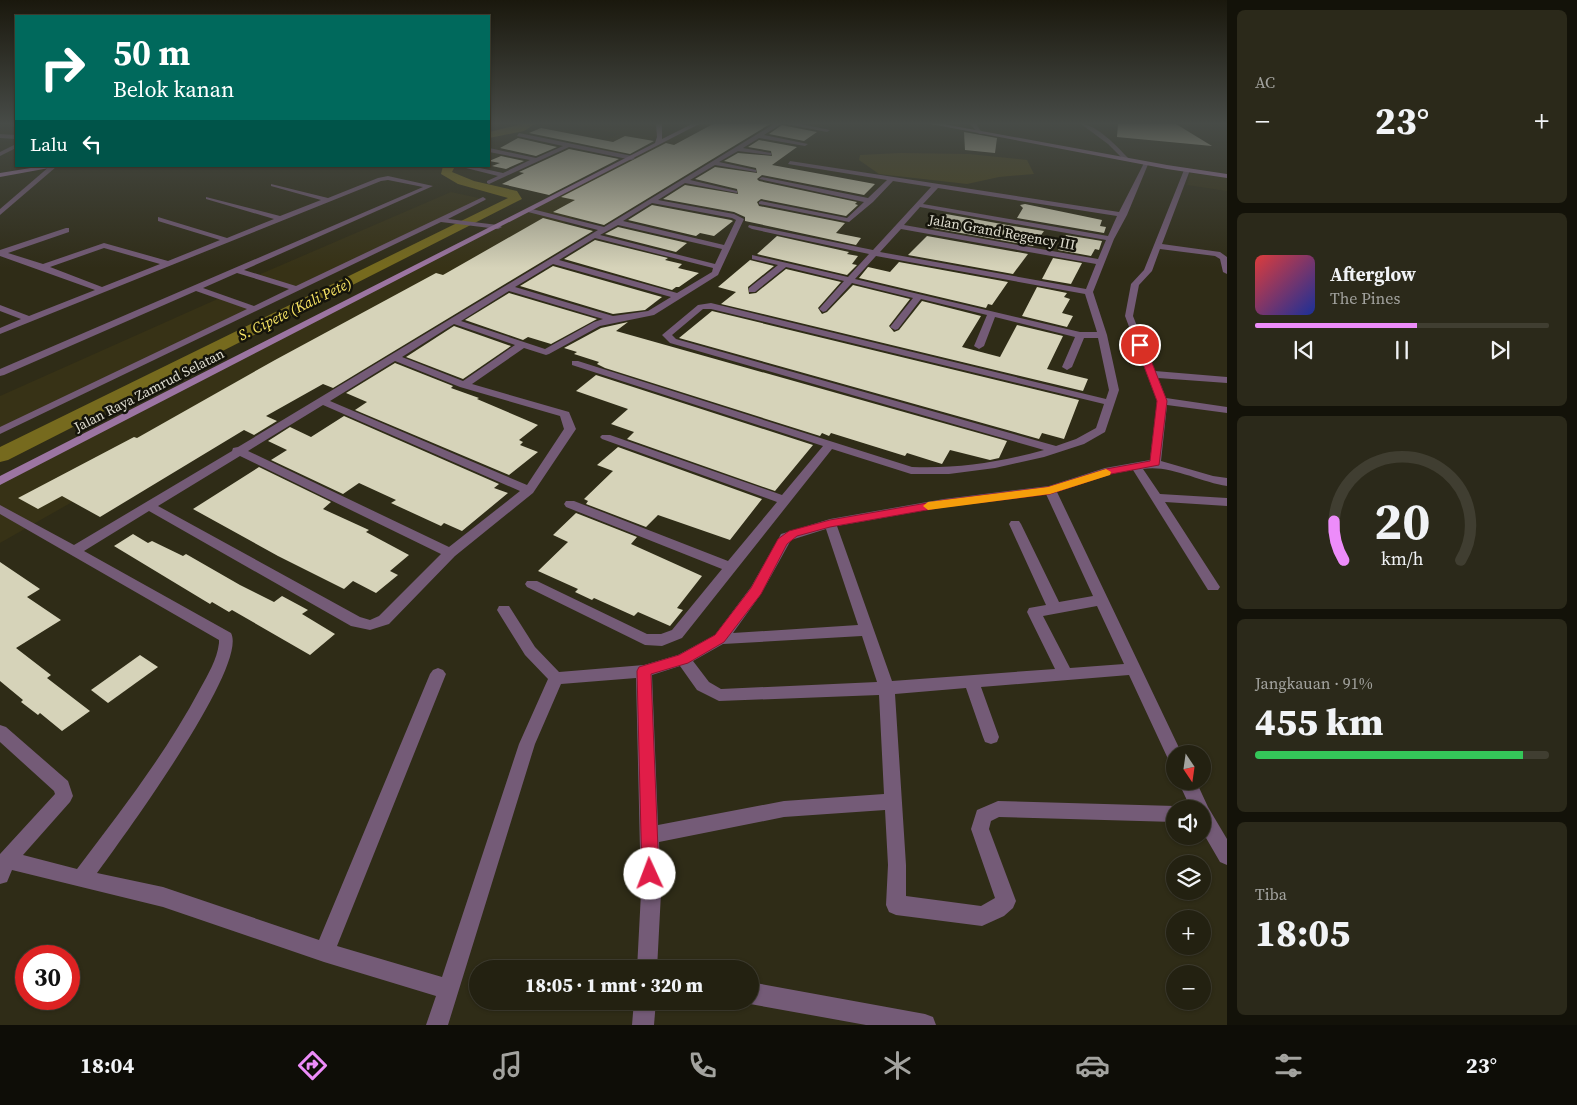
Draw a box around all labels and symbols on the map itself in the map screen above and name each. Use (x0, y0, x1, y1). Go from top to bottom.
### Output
street label: Jalan Grand Regency III (926, 209, 1077, 255)
water label: S. Cipete (Kali Pete) (234, 272, 355, 345)
pin (1119, 324, 1161, 366)
street label: Jalan Raya Zamrud Selatan (70, 343, 228, 437)
north arrow (1166, 745, 1211, 790)
position arrow (623, 847, 675, 899)
speed limit sign: 30 (15, 945, 80, 1010)

